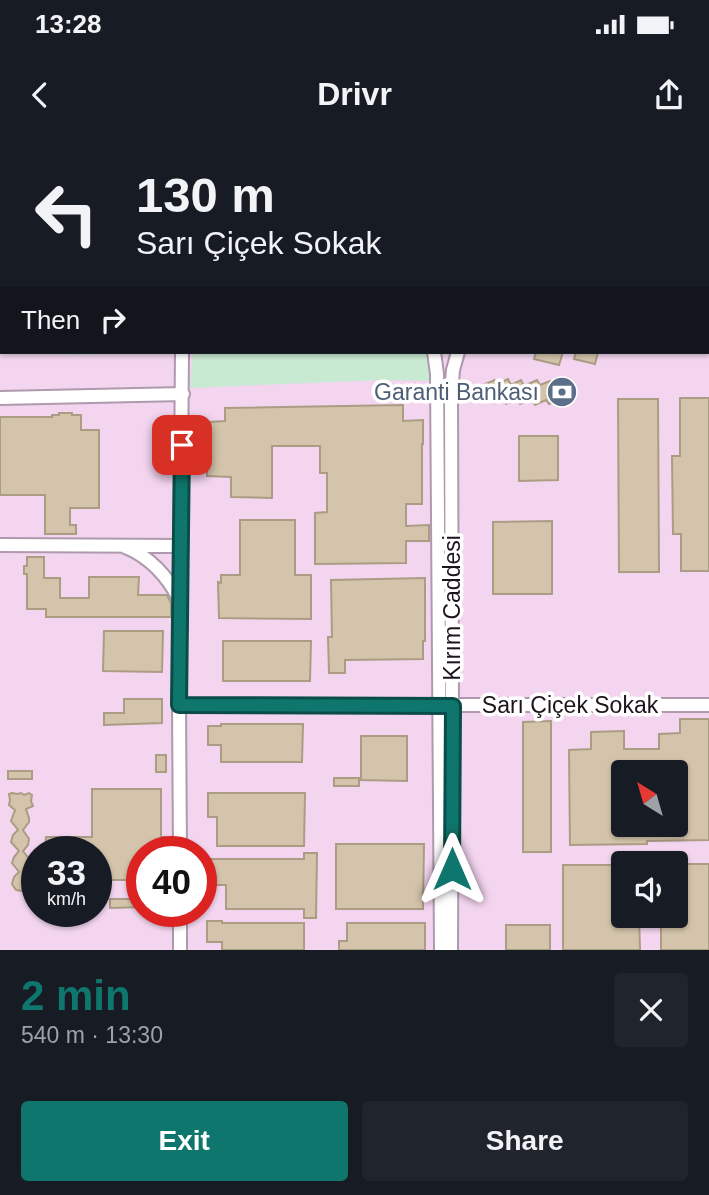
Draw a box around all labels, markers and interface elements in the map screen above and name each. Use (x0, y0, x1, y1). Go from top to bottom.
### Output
text: 13:28 (35, 9, 102, 39)
icon: back (21, 76, 59, 114)
text: Drivr (317, 76, 392, 112)
icon: share (650, 76, 688, 114)
icon: left (21, 168, 112, 259)
text: 130 m (136, 168, 275, 222)
text: Sarı Çiçek Sokak (136, 225, 381, 261)
icon: right (94, 301, 132, 339)
text: Then (21, 305, 80, 335)
bank icon: Garanti Bankası (545, 375, 579, 409)
place label: Garanti Bankası (374, 379, 539, 405)
pin (152, 415, 212, 475)
icon: arrive (163, 426, 201, 464)
street label: Kırım Caddesi (439, 535, 465, 681)
street label: Sarı Çiçek Sokak (482, 692, 659, 718)
north arrow (611, 760, 688, 836)
map controls (611, 760, 688, 928)
position arrow (415, 832, 489, 906)
speed limit sign: 40 (126, 836, 217, 927)
button: sound (611, 851, 688, 928)
text: 33 (47, 853, 86, 892)
text: km/h (47, 889, 86, 909)
text: 2 min (21, 972, 131, 1019)
button: close (614, 973, 688, 1047)
text: 540 m · 13:30 (21, 1022, 163, 1048)
button: Exit (21, 1101, 348, 1181)
button: Share (362, 1101, 688, 1181)

